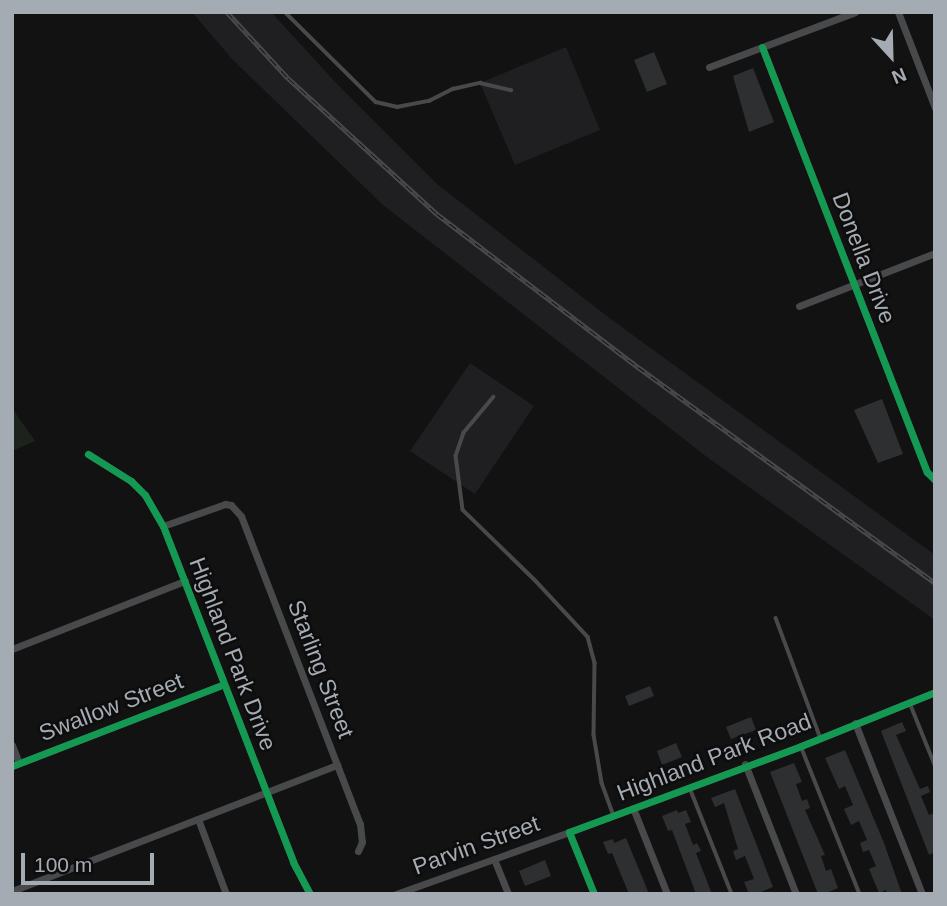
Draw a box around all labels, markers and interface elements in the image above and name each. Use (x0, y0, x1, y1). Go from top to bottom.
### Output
north arrow (856, 21, 926, 91)
text: N (889, 64, 909, 88)
street label: Donella Drive (826, 189, 902, 327)
street label: Highland Park Drive (183, 554, 283, 754)
street label: Starling Street (282, 596, 360, 742)
street label: Swallow Street (35, 667, 187, 747)
street label: Highland Park Road (613, 707, 815, 807)
street label: Parvin Street (409, 809, 543, 881)
scale bar (24, 839, 158, 883)
text: 100 m (34, 853, 92, 876)

